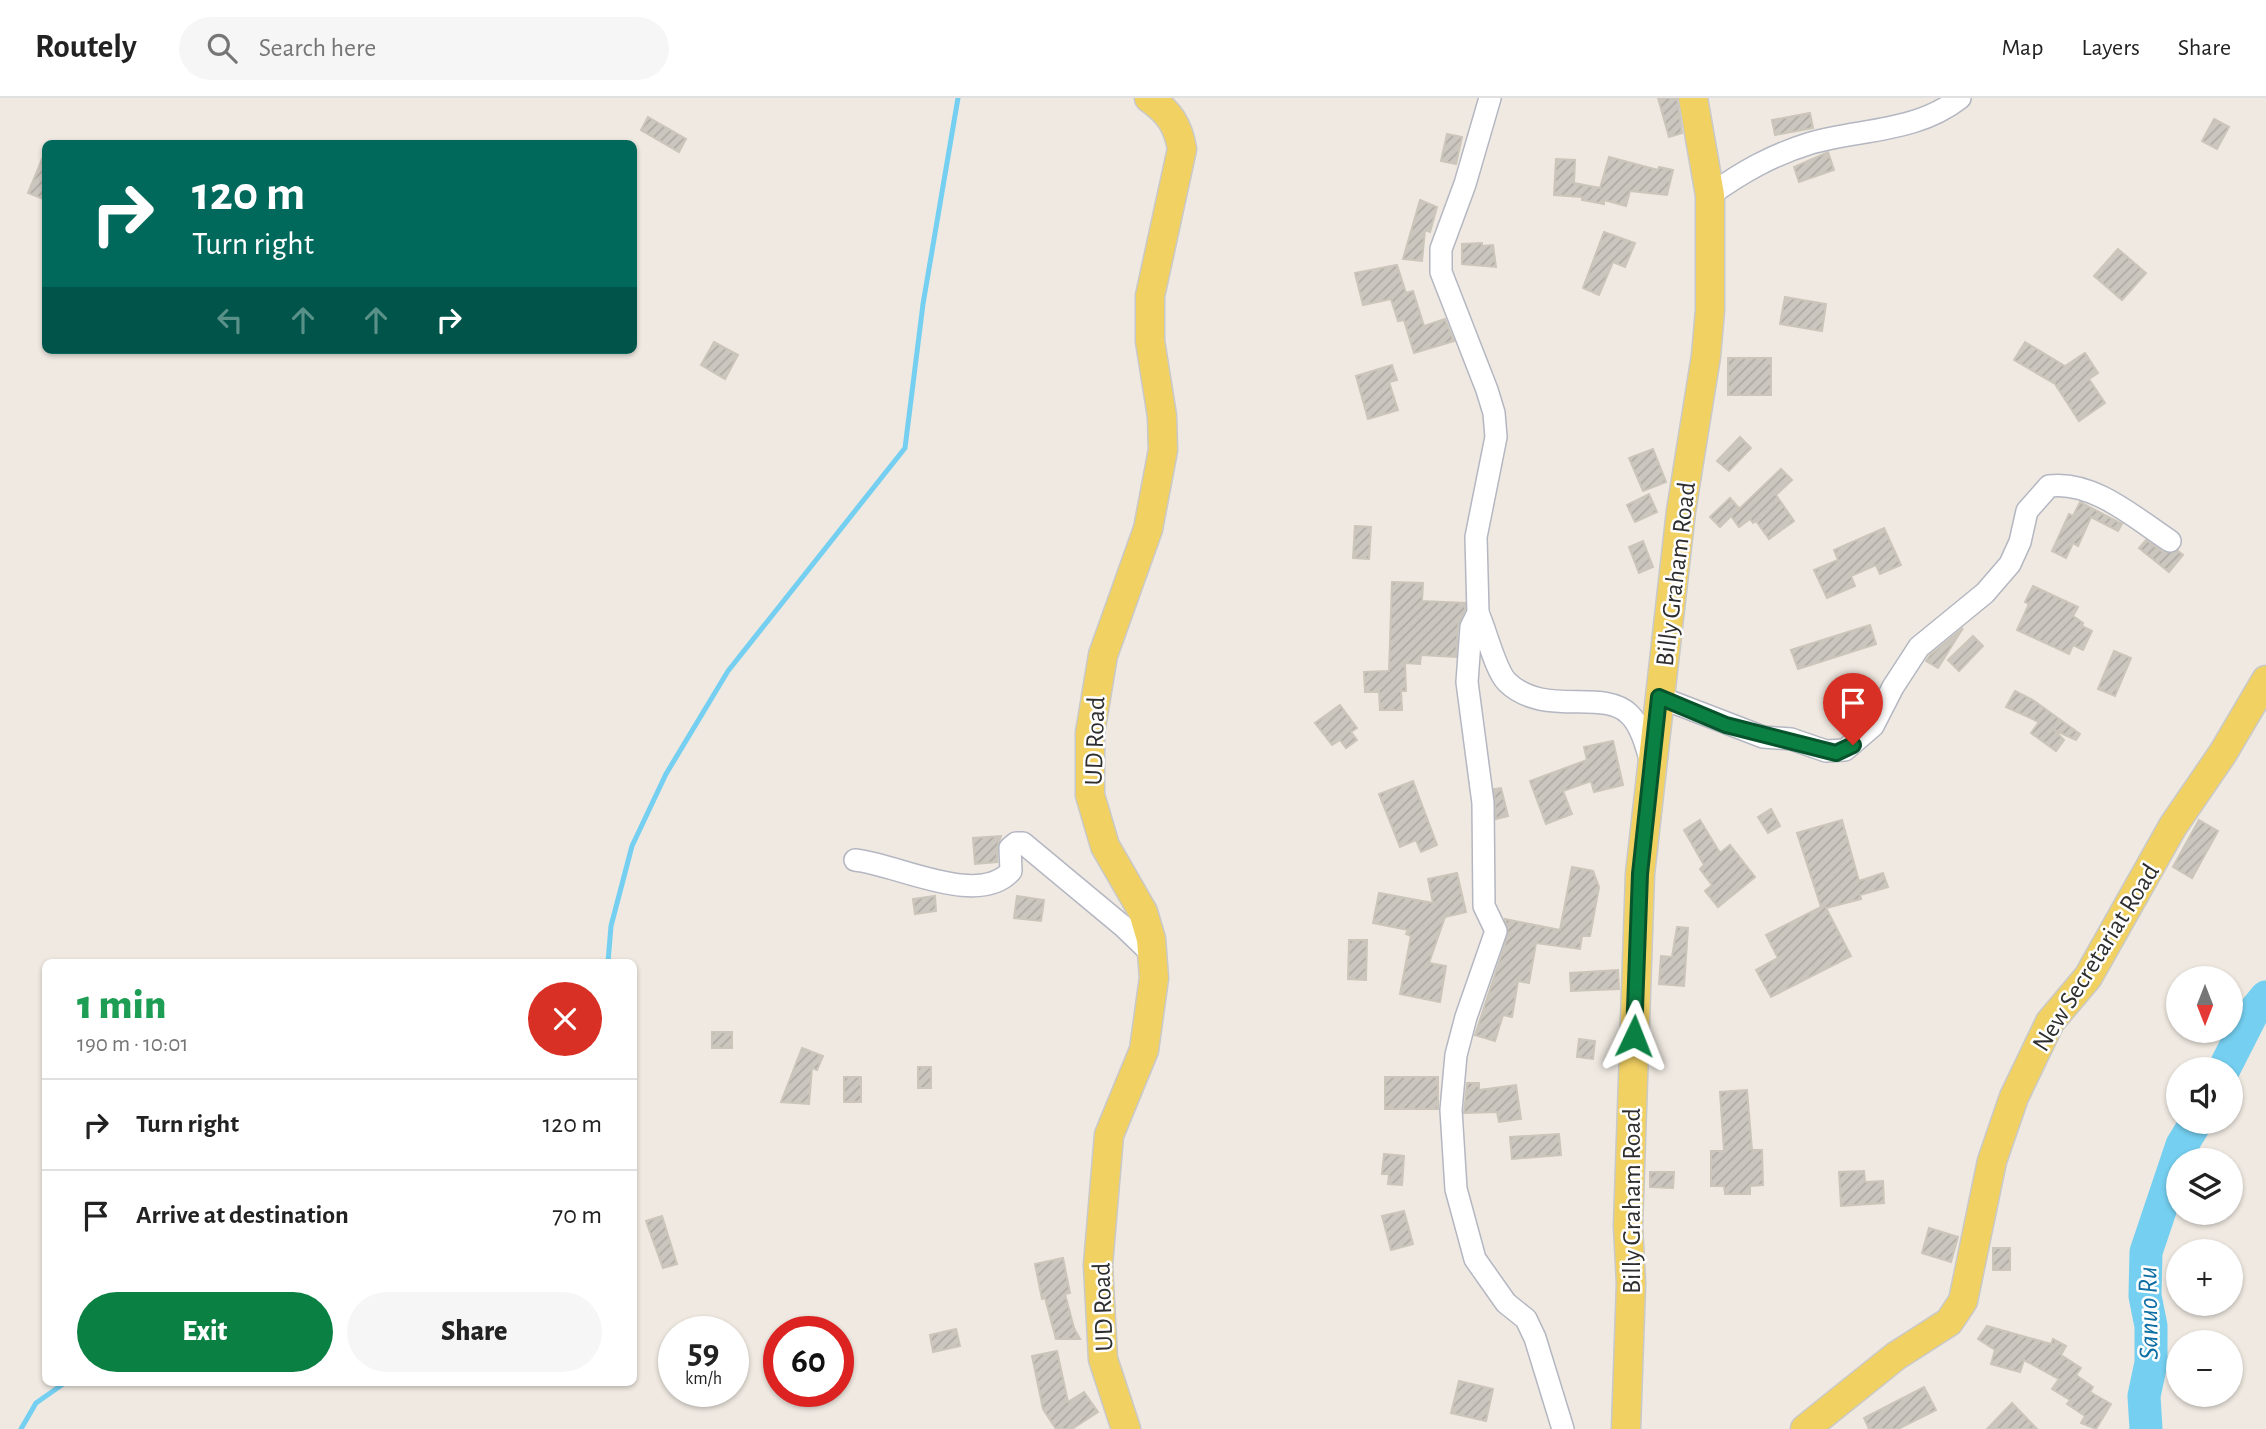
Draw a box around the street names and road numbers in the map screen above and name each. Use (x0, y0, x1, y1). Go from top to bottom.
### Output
street label: Billy Graham Road (1652, 480, 1700, 668)
street label: UD Road (1080, 696, 1110, 786)
street label: New Secretariat Road (2028, 859, 2164, 1056)
street label: Billy Graham Road (1619, 1108, 1645, 1294)
street label: UD Road (1088, 1262, 1118, 1352)

